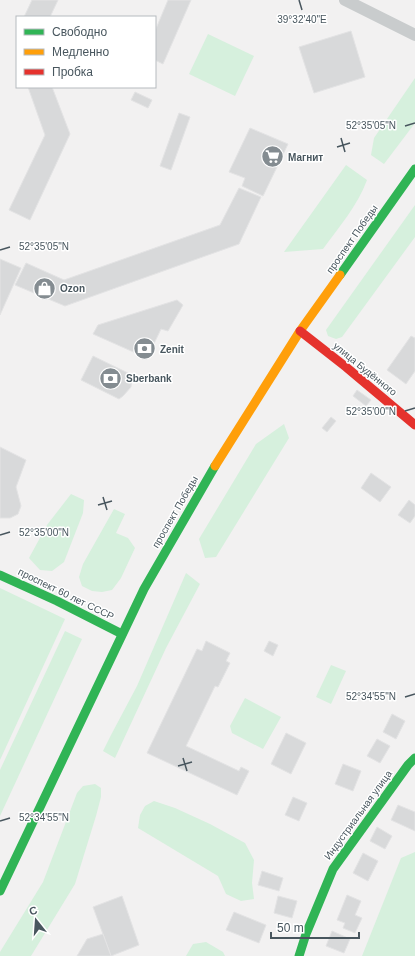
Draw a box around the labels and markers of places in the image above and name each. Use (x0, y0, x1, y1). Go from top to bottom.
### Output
supermarket icon: Магнит (259, 144, 285, 170)
place label: Магнит (288, 152, 323, 163)
shop icon: Ozon (32, 275, 58, 301)
place label: Ozon (60, 283, 85, 294)
bank icon: Zenit (132, 336, 158, 362)
place label: Zenit (160, 344, 185, 355)
bank icon: Sberbank (97, 365, 123, 391)
place label: Sberbank (126, 373, 172, 384)

